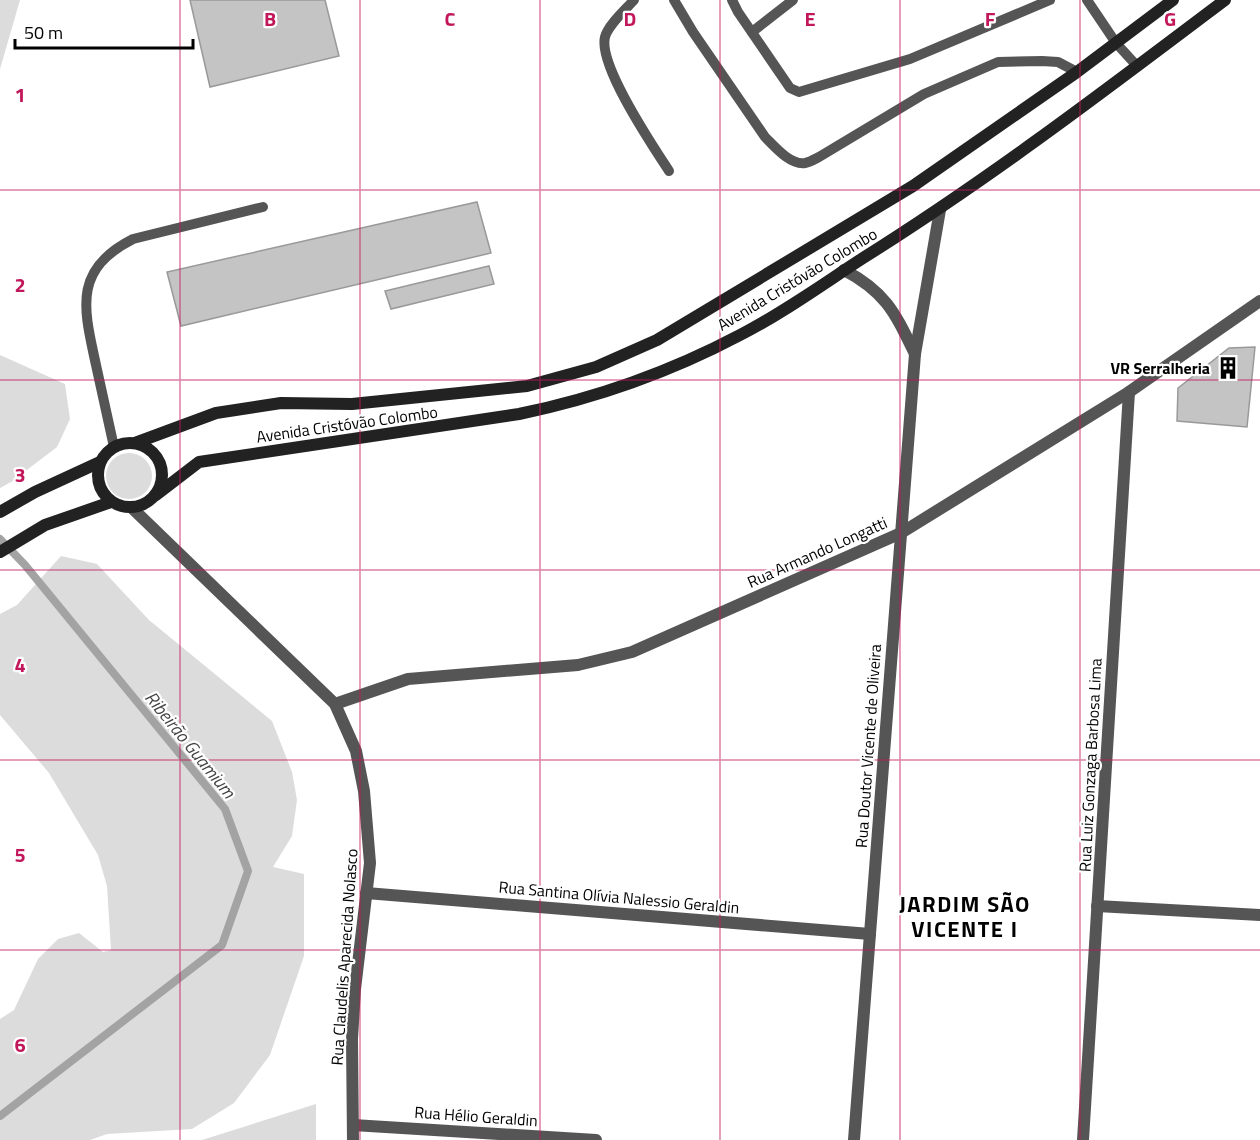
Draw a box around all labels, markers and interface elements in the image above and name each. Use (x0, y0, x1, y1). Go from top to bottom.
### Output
text: B (264, 3, 276, 34)
text: C (445, 3, 456, 34)
text: D (624, 3, 636, 34)
text: E (804, 3, 816, 34)
text: F (985, 3, 996, 34)
text: G (1164, 3, 1176, 34)
scale bar (15, 12, 194, 50)
text: 50 m (24, 19, 63, 46)
text: 1 (14, 79, 26, 110)
street label: Avenida Cristóvão Colombo (712, 222, 882, 336)
text: 2 (14, 269, 26, 300)
building icon: VR Serralheria (1215, 355, 1241, 381)
place label: VR Serralheria (1110, 356, 1210, 380)
street label: Avenida Cristóvão Colombo (255, 399, 439, 449)
text: 3 (14, 459, 26, 490)
street label: Rua Armando Longatti (743, 510, 891, 594)
street label: Rua Doutor Vicente de Oliveira (849, 643, 887, 849)
text: 4 (14, 649, 26, 680)
street label: Rua Luiz Gonzaga Barbosa Lima (1072, 658, 1108, 872)
water label: Ribeirão Guamium (139, 685, 243, 805)
text: 5 (14, 839, 26, 870)
street label: Rua Claudelis Aparecida Nolasco (324, 848, 364, 1066)
street label: Rua Santina Olívia Nalessio Geraldin (498, 875, 740, 919)
district label: JARDIM SÃO VICENTE I (899, 887, 1031, 946)
text: 6 (14, 1029, 26, 1060)
street label: Rua Hélio Geraldin (414, 1100, 538, 1132)

